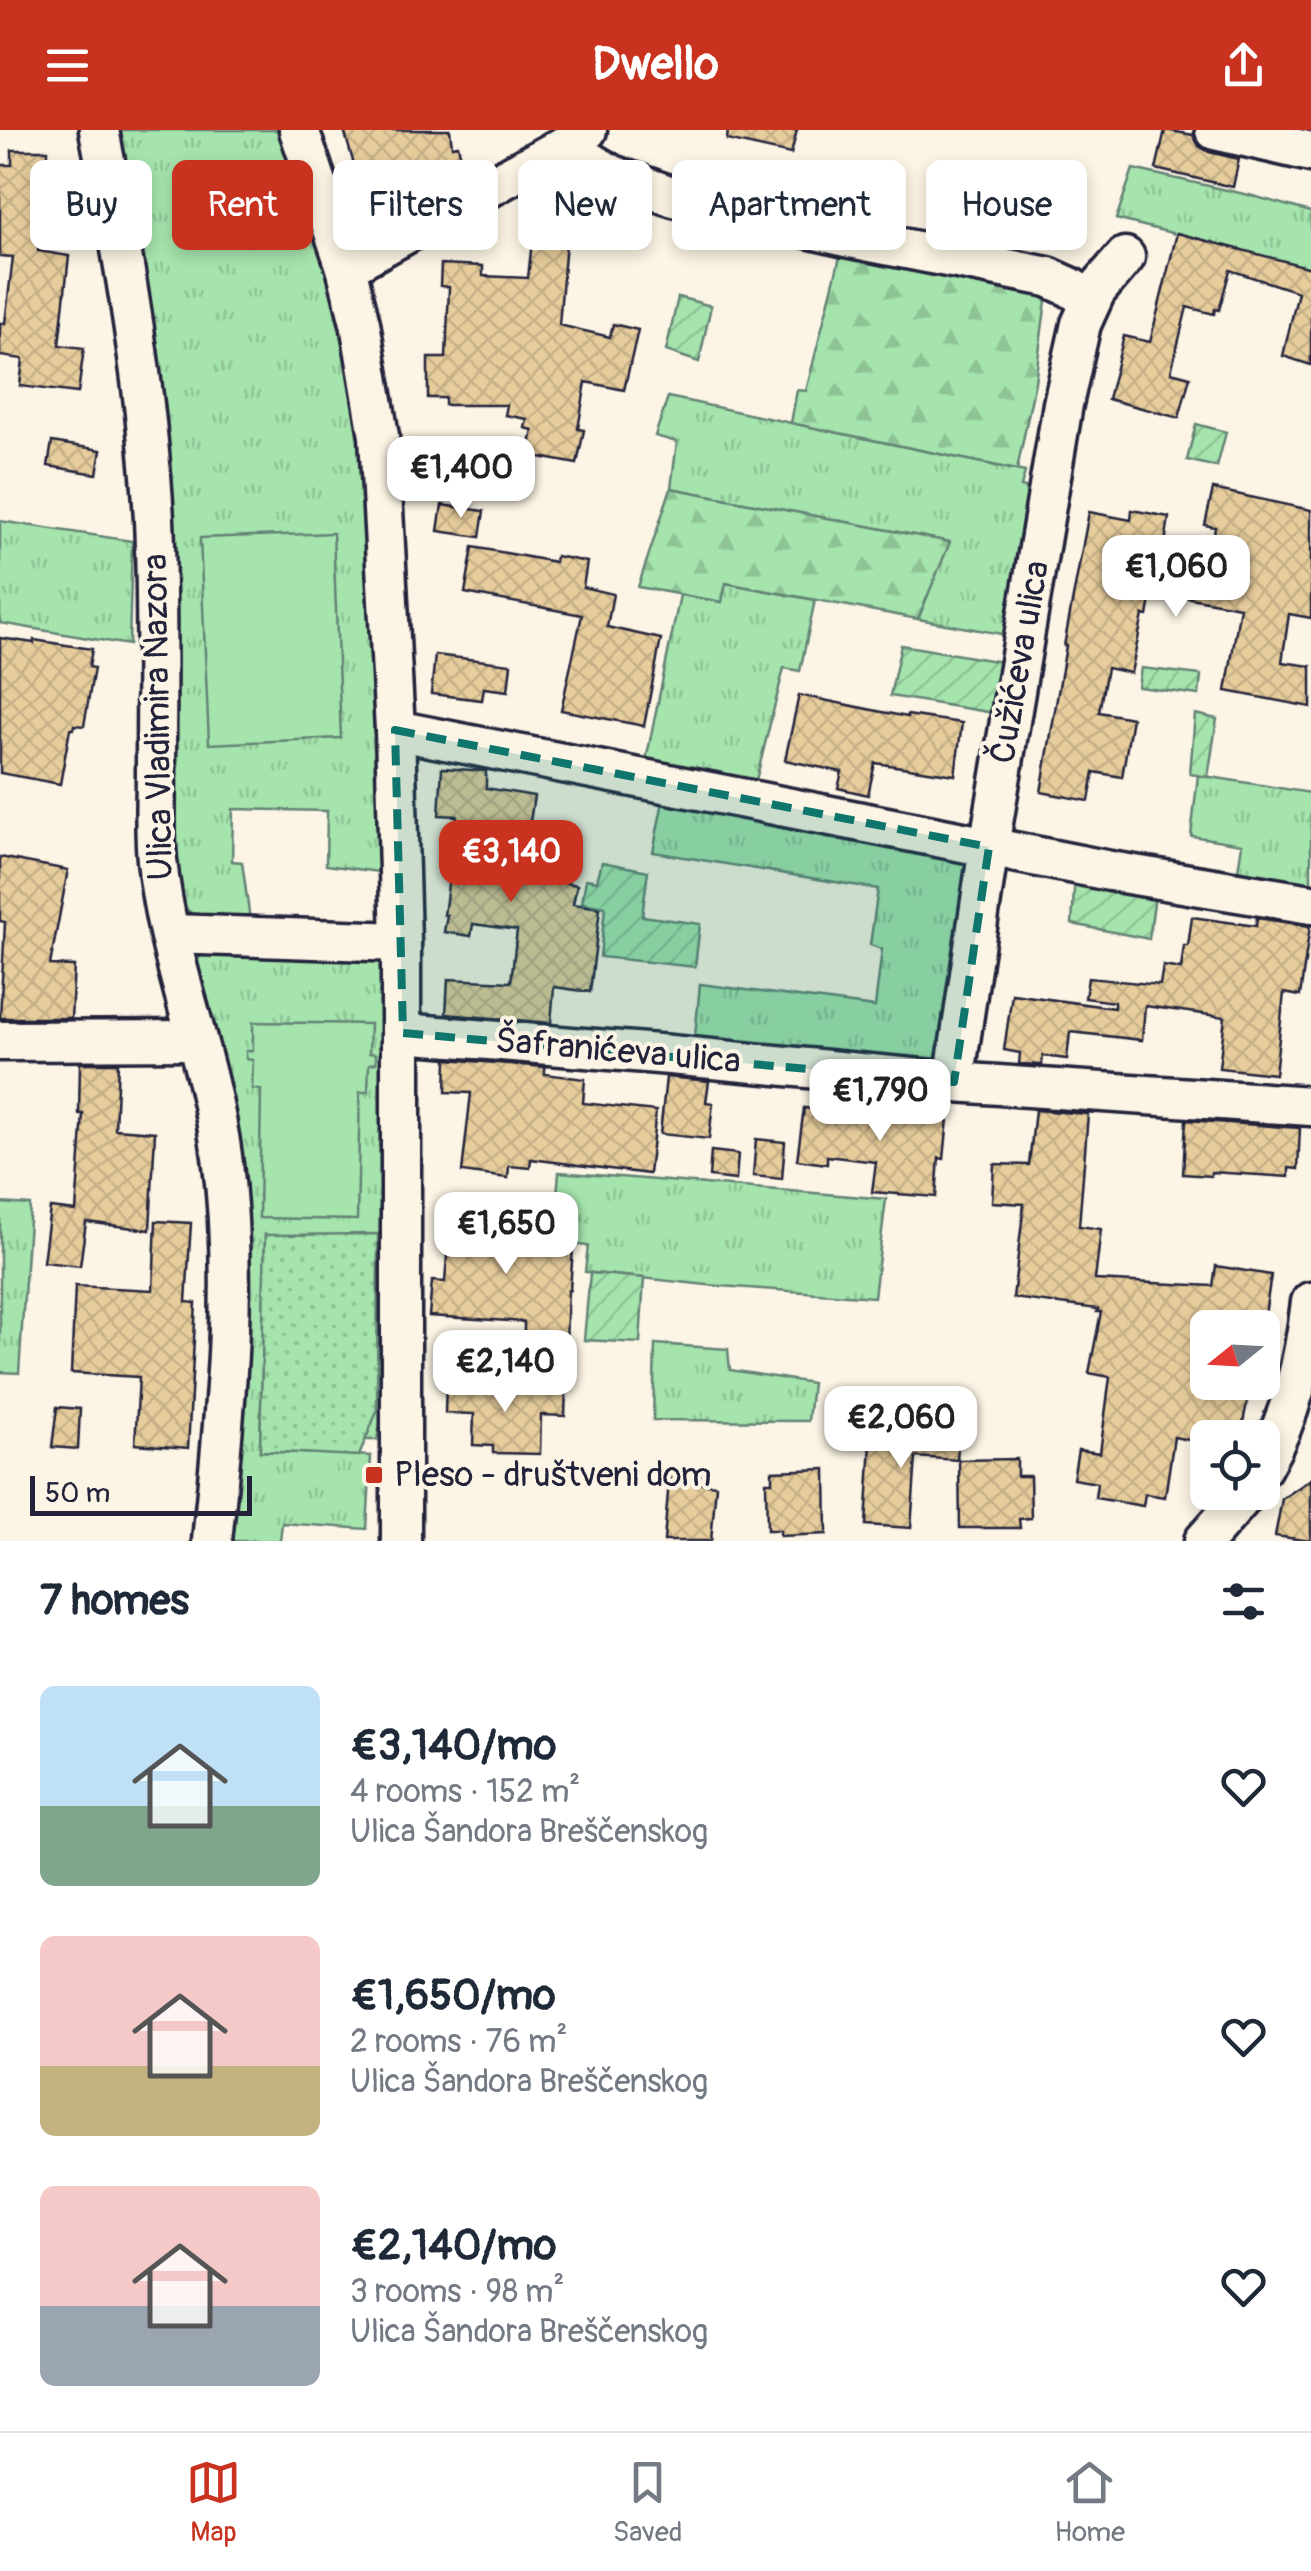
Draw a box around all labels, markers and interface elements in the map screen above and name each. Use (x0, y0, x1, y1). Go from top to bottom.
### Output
text: Dwello (592, 37, 719, 93)
icon: menu (40, 38, 95, 93)
icon: share (1216, 38, 1271, 93)
chip: Buy (30, 160, 152, 250)
chip: Rent (172, 160, 313, 250)
chip: Filters (333, 160, 498, 250)
chip: New (518, 160, 652, 250)
chip: Apartment (672, 160, 906, 250)
chip: House (926, 160, 1087, 250)
pin: €1,400 (380, 436, 542, 521)
text: €1,400 (409, 448, 513, 488)
pin: €1,060 (1095, 535, 1257, 620)
text: €1,060 (1124, 547, 1228, 587)
street label: Ulica Vladimira Nazora (133, 553, 183, 881)
street label: Čužićeva ulica (981, 557, 1059, 767)
pin: €3,140 (430, 820, 592, 905)
text: €3,140 (461, 832, 561, 872)
street label: Šafranićeva ulica (493, 1018, 743, 1084)
pin: €1,790 (799, 1059, 961, 1144)
text: €1,790 (831, 1071, 929, 1111)
pin: €1,650 (425, 1192, 587, 1277)
text: €1,650 (456, 1204, 556, 1244)
north arrow (1190, 1310, 1280, 1400)
map controls (1190, 1310, 1280, 1510)
pin: €2,140 (424, 1330, 586, 1415)
text: €2,140 (455, 1342, 555, 1382)
pin: €2,060 (820, 1386, 982, 1471)
text: €2,060 (846, 1398, 956, 1438)
button: locate (1190, 1420, 1280, 1510)
place label: Pleso - društveni dom (394, 1453, 712, 1497)
marker: Pleso - društveni dom (363, 1464, 385, 1486)
scale bar (30, 1471, 252, 1516)
text: 50 m (45, 1476, 110, 1511)
icon: filters (1216, 1574, 1271, 1629)
text: 7 homes (40, 1575, 189, 1627)
text: €3,140/mo (350, 1720, 556, 1772)
icon: home (120, 1726, 240, 1846)
icon: heart (1216, 1759, 1271, 1814)
text: 4 rooms · 152 m² (350, 1772, 580, 1812)
text: Ulica Šandora Breščenskog (350, 1812, 708, 1852)
text: €1,650/mo (350, 1970, 556, 2022)
icon: home (120, 1976, 240, 2096)
icon: heart (1216, 2009, 1271, 2064)
text: 2 rooms · 76 m² (350, 2022, 567, 2062)
text: Ulica Šandora Breščenskog (350, 2062, 708, 2102)
text: €2,140/mo (350, 2220, 556, 2272)
icon: home (120, 2226, 240, 2346)
icon: heart (1216, 2259, 1271, 2314)
text: 3 rooms · 98 m² (350, 2272, 564, 2312)
text: Ulica Šandora Breščenskog (350, 2312, 708, 2352)
tab: Map (186, 2455, 241, 2550)
tab: Saved (613, 2455, 682, 2550)
tab: Home (1054, 2455, 1125, 2550)

